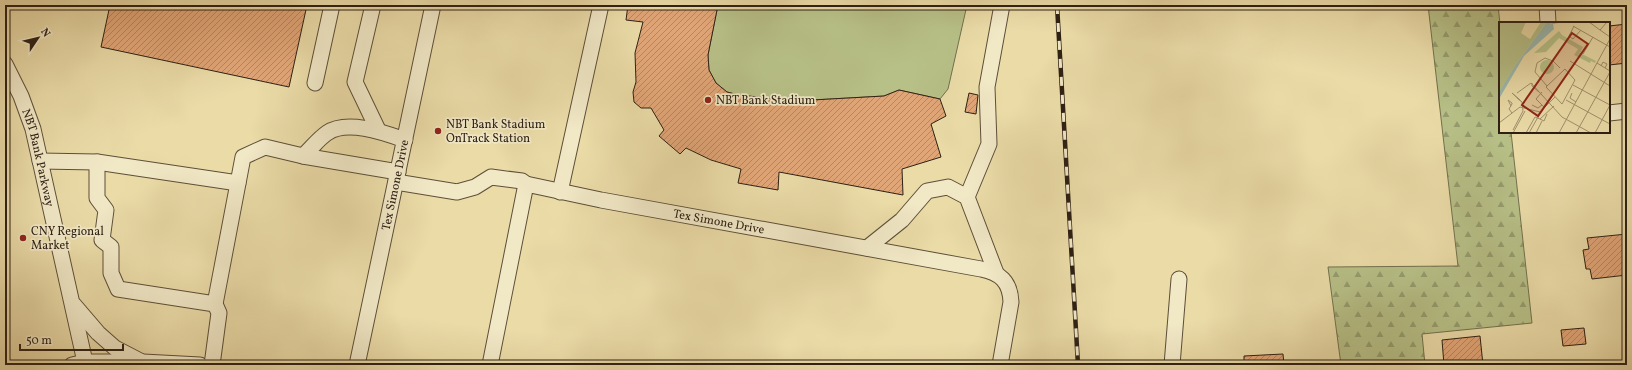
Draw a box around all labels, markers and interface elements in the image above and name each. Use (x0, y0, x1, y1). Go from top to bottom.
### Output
north arrow (18, 18, 58, 58)
inset map (1499, 22, 1610, 133)
text: N (37, 26, 53, 41)
place label: NBT Bank Stadium (716, 93, 816, 109)
marker: NBT Bank Stadium (703, 95, 713, 105)
street label: NBT Bank Parkway (17, 107, 57, 209)
place label: NBT Bank Stadium OnTrack Station (446, 117, 546, 147)
marker: NBT Bank Stadium OnTrack Station (433, 126, 443, 136)
street label: Tex Simone Drive (379, 138, 413, 232)
street label: Tex Simone Drive (672, 206, 766, 239)
place label: CNY Regional Market (31, 224, 104, 254)
marker: CNY Regional Market (18, 233, 28, 243)
scale bar (20, 326, 123, 352)
text: 50 m (26, 333, 52, 349)

